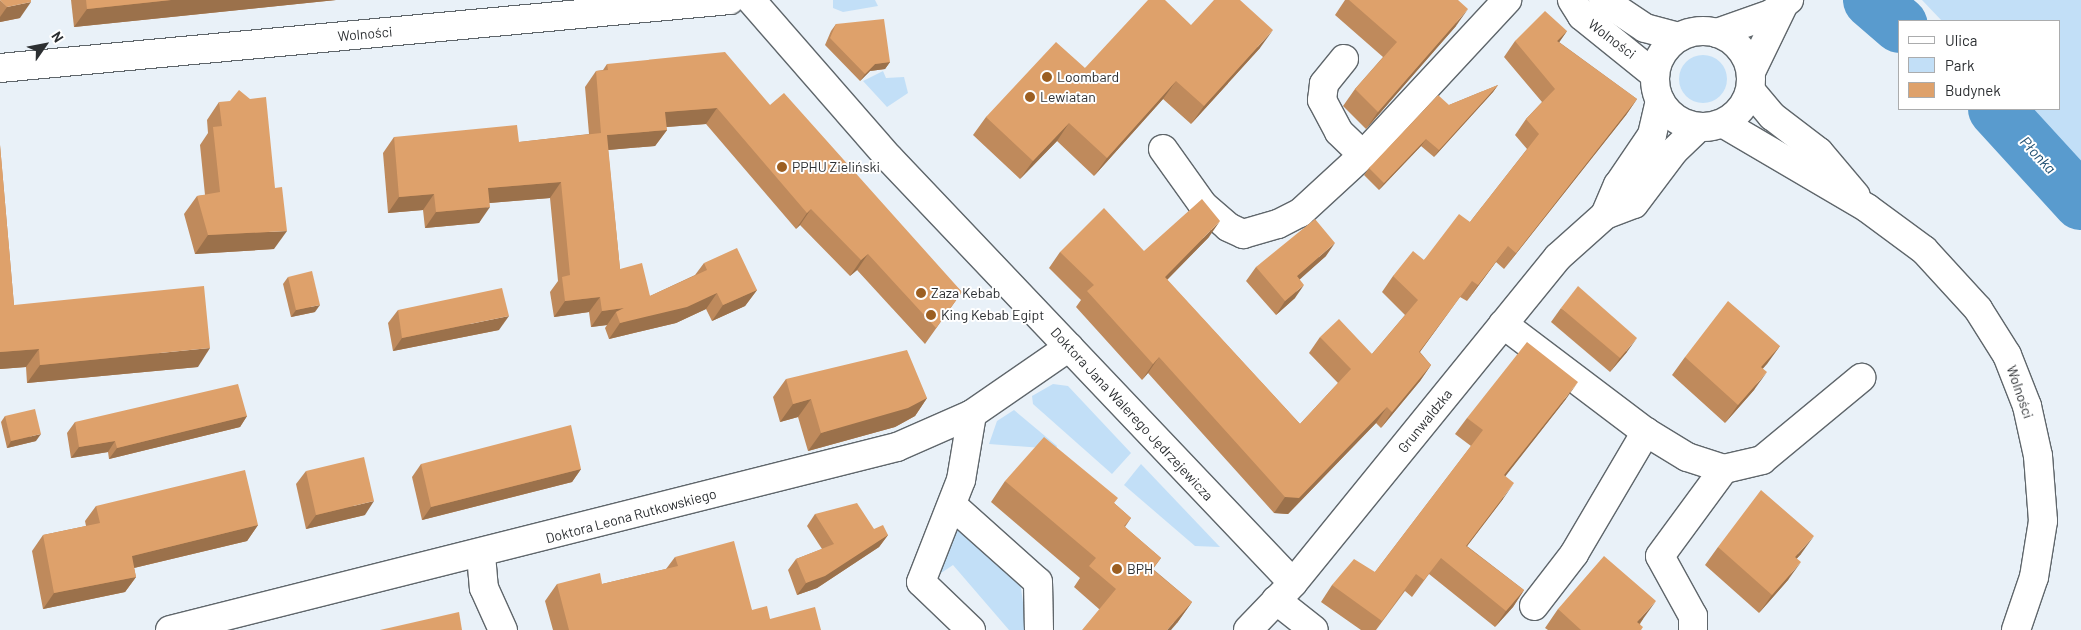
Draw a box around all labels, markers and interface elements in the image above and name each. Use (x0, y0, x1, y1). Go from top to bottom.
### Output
street label: Wolności (1585, 16, 1639, 62)
north arrow (20, 20, 70, 70)
legend (1898, 20, 2061, 110)
street label: Wolności (337, 23, 393, 45)
text: N (48, 28, 68, 45)
text: Ulica (1945, 31, 1977, 49)
text: Park (1945, 56, 1974, 74)
place label: Loombard (1057, 69, 1119, 85)
marker: Loombard (1041, 71, 1053, 83)
text: Budynek (1945, 81, 2001, 99)
place label: Lewiatan (1040, 89, 1096, 105)
marker: Lewiatan (1024, 91, 1036, 103)
water label: Płonka (2016, 133, 2060, 177)
place label: PPHU Zieliński (792, 159, 880, 175)
marker: PPHU Zieliński (776, 161, 788, 173)
place label: Zaza Kebab (931, 285, 1000, 301)
marker: Zaza Kebab (915, 287, 927, 299)
place label: King Kebab Egipt (941, 307, 1044, 323)
marker: King Kebab Egipt (925, 309, 937, 321)
street label: Doktora Jana Walerego Jędrzejewicza (1047, 324, 1217, 504)
street label: Wolności (2003, 363, 2037, 421)
street label: Grunwaldzka (1394, 386, 1456, 456)
street label: Doktora Leona Rutkowskiego (544, 485, 718, 547)
place label: BPH (1127, 561, 1153, 577)
marker: BPH (1111, 563, 1123, 575)

